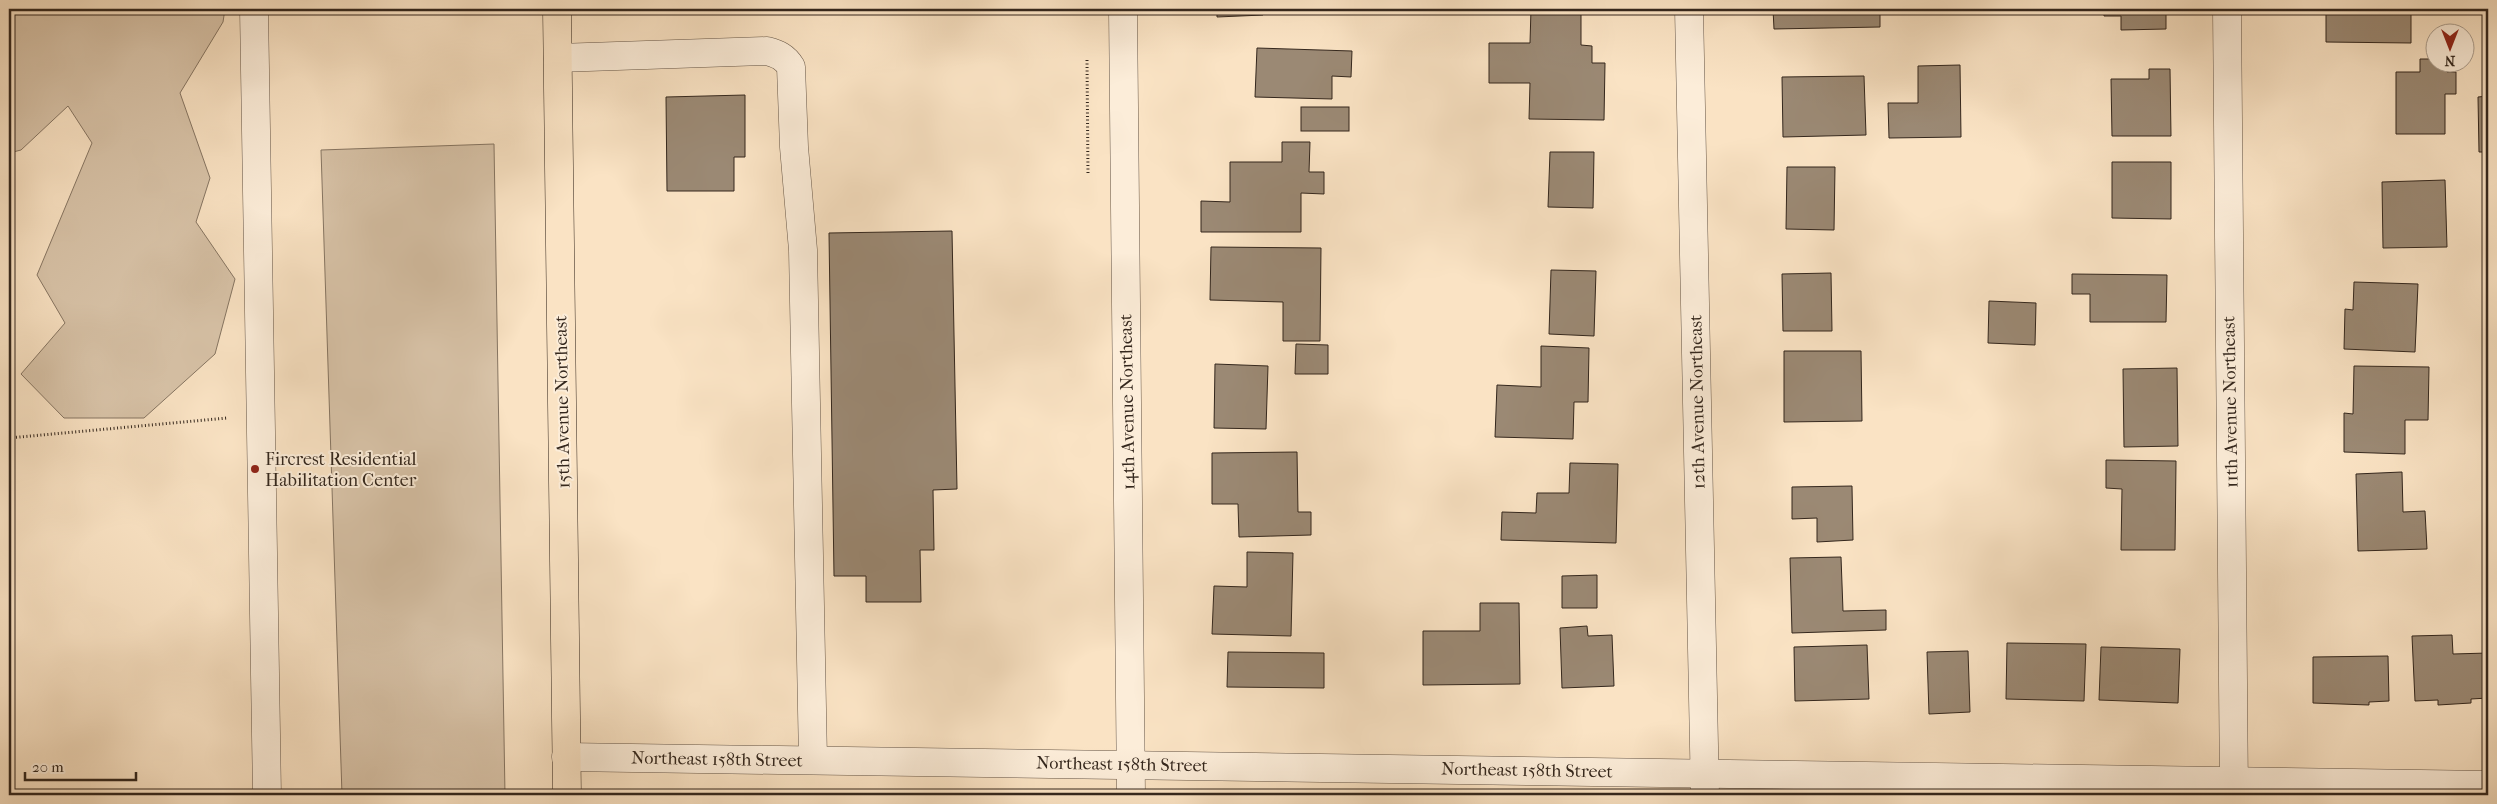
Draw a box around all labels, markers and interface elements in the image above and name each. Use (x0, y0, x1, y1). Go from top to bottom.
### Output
north arrow (2424, 22, 2474, 72)
text: N (2444, 52, 2455, 69)
street label: 14th Avenue Northeast (1115, 313, 1140, 490)
street label: 12th Avenue Northeast (1685, 314, 1710, 490)
street label: 15th Avenue Northeast (550, 315, 575, 489)
street label: 11th Avenue Northeast (2218, 315, 2242, 488)
place label: Fircrest Residential Habilitation Center (265, 449, 417, 491)
marker: Fircrest Residential Habilitation Center (249, 463, 261, 475)
street label: Northeast 158th Street (631, 748, 804, 772)
scale bar (25, 749, 136, 781)
street label: Northeast 158th Street (1036, 753, 1209, 777)
text: 20 m (32, 758, 64, 776)
street label: Northeast 158th Street (1441, 759, 1614, 783)

